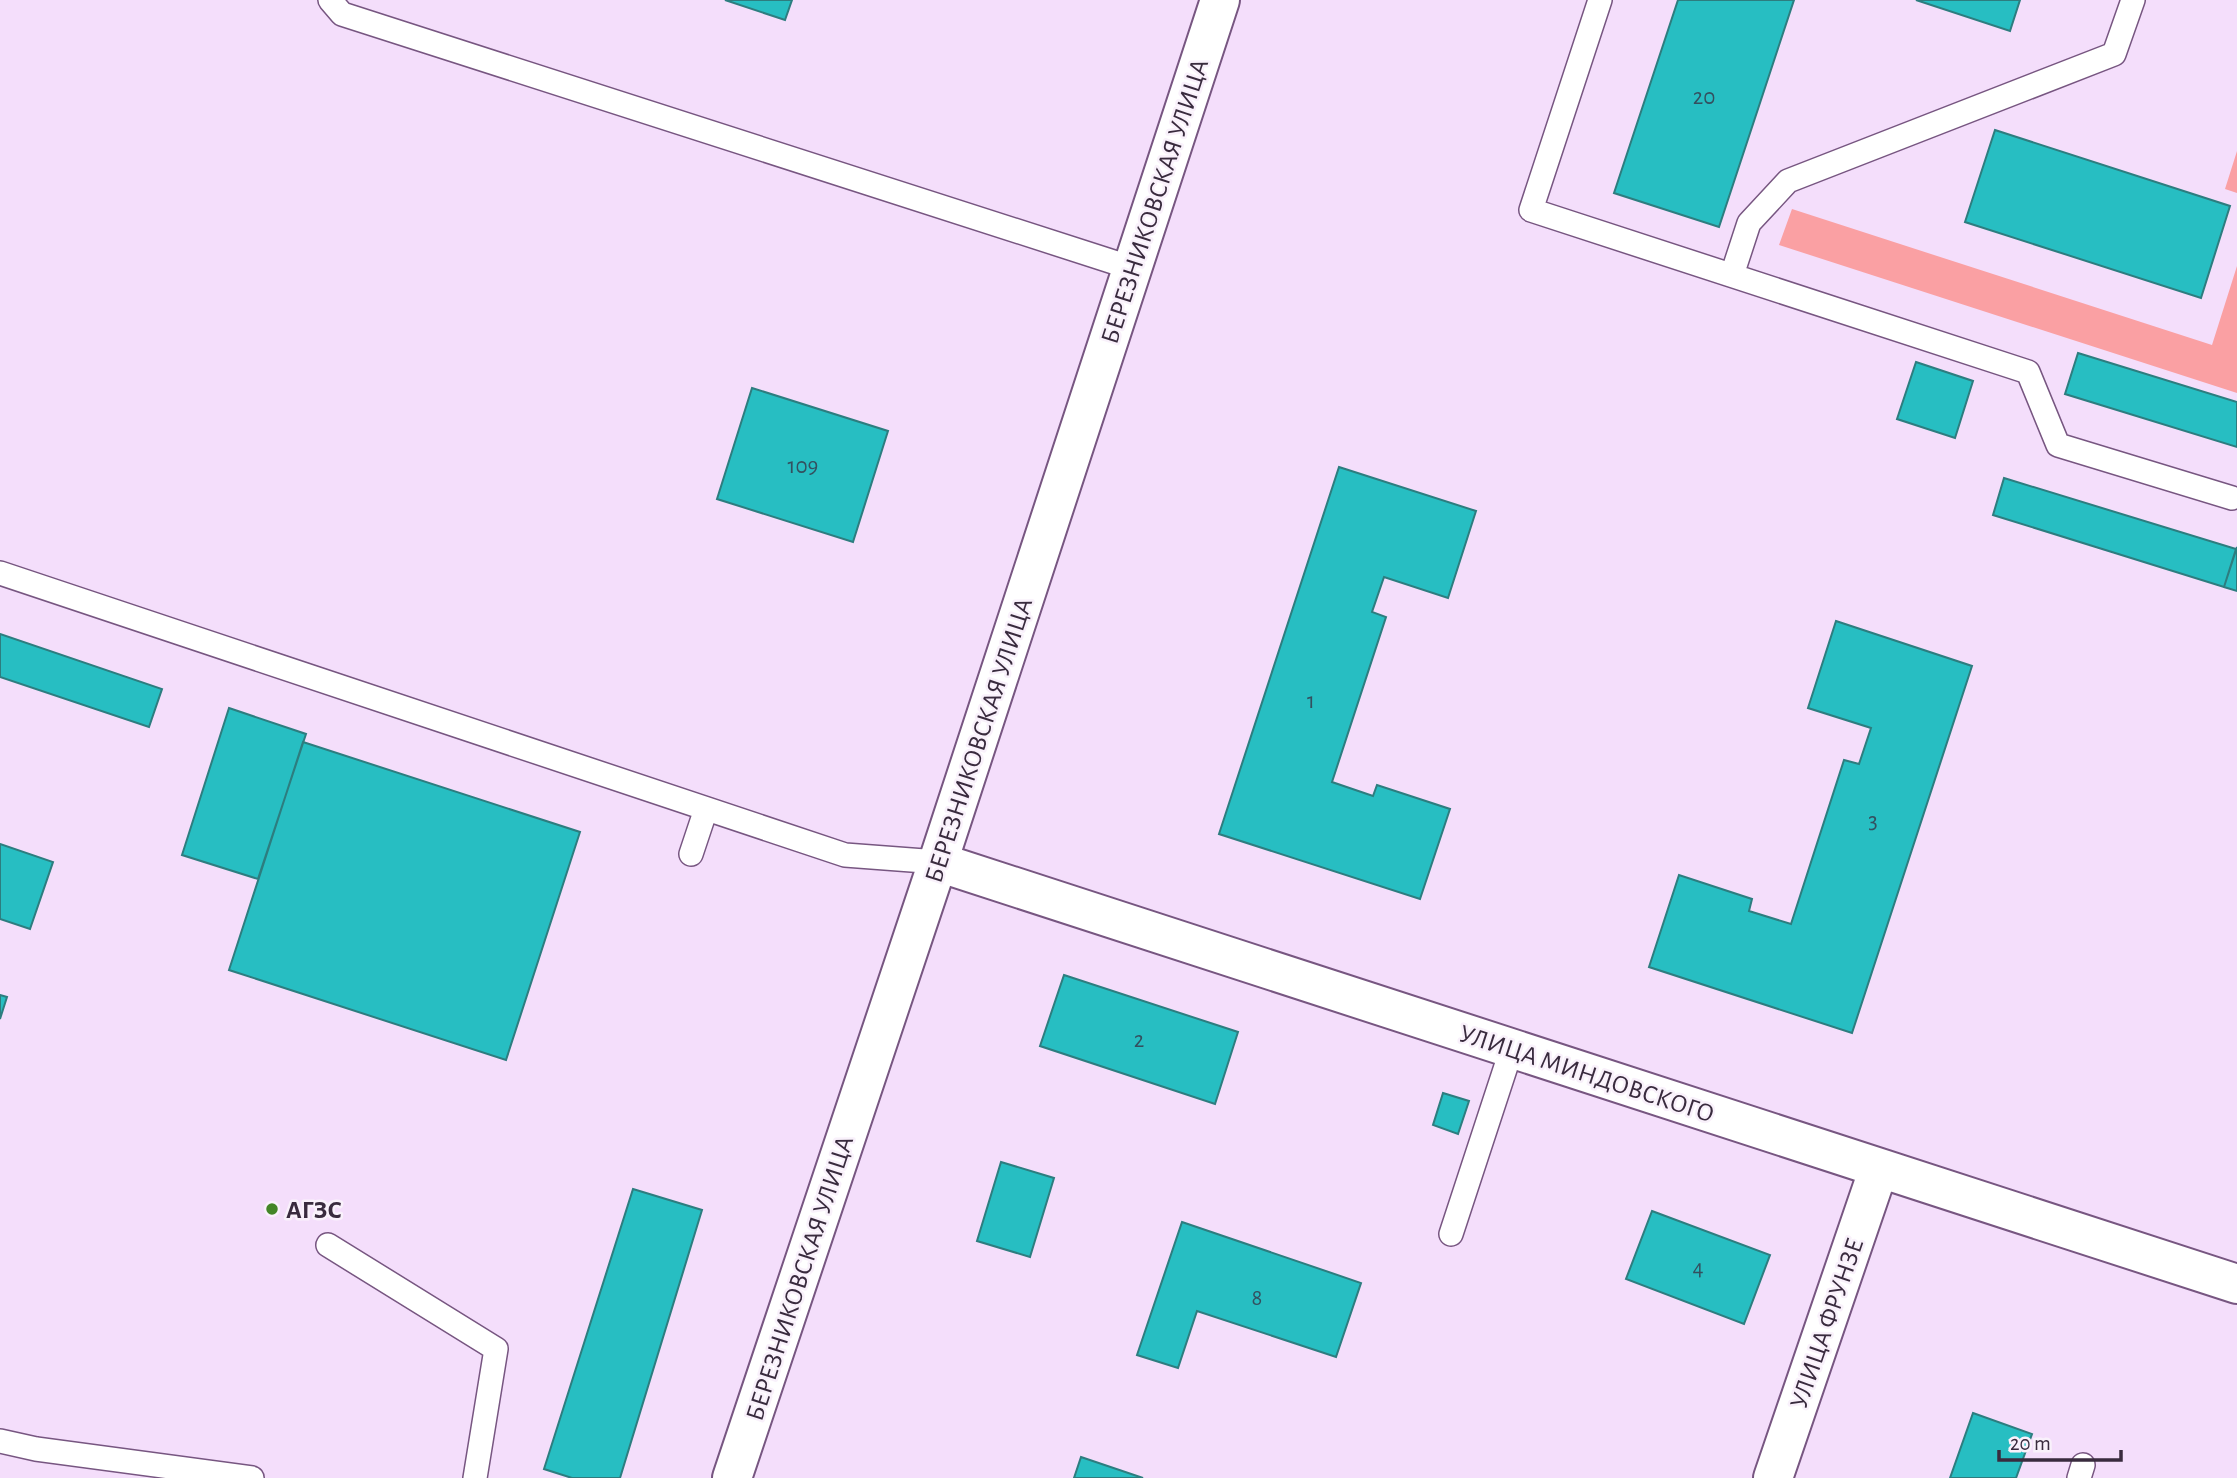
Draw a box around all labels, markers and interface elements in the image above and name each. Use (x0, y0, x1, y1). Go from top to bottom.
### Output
street label: БЕРЕЗНИКОВСКАЯ УЛИЦА (1097, 56, 1213, 347)
house number: 20 (1693, 86, 1715, 109)
house number: 109 (788, 455, 818, 478)
street label: БЕРЕЗНИКОВСКАЯ УЛИЦА (921, 595, 1037, 886)
house number: 1 (1307, 690, 1315, 713)
house number: 3 (1868, 810, 1878, 833)
street label: УЛИЦА МИНДОВСКОГО (1456, 1020, 1717, 1127)
house number: 2 (1134, 1029, 1144, 1052)
street label: БЕРЕЗНИКОВСКАЯ УЛИЦА (742, 1133, 858, 1424)
place label: АГЗС (286, 1197, 342, 1223)
marker: АГЗС (264, 1201, 280, 1217)
street label: УЛИЦА ФРУНЗЕ (1786, 1235, 1868, 1412)
house number: 4 (1692, 1257, 1704, 1280)
house number: 8 (1252, 1287, 1262, 1310)
scale bar (1999, 1418, 2122, 1462)
text: 20 m (2010, 1433, 2051, 1454)

